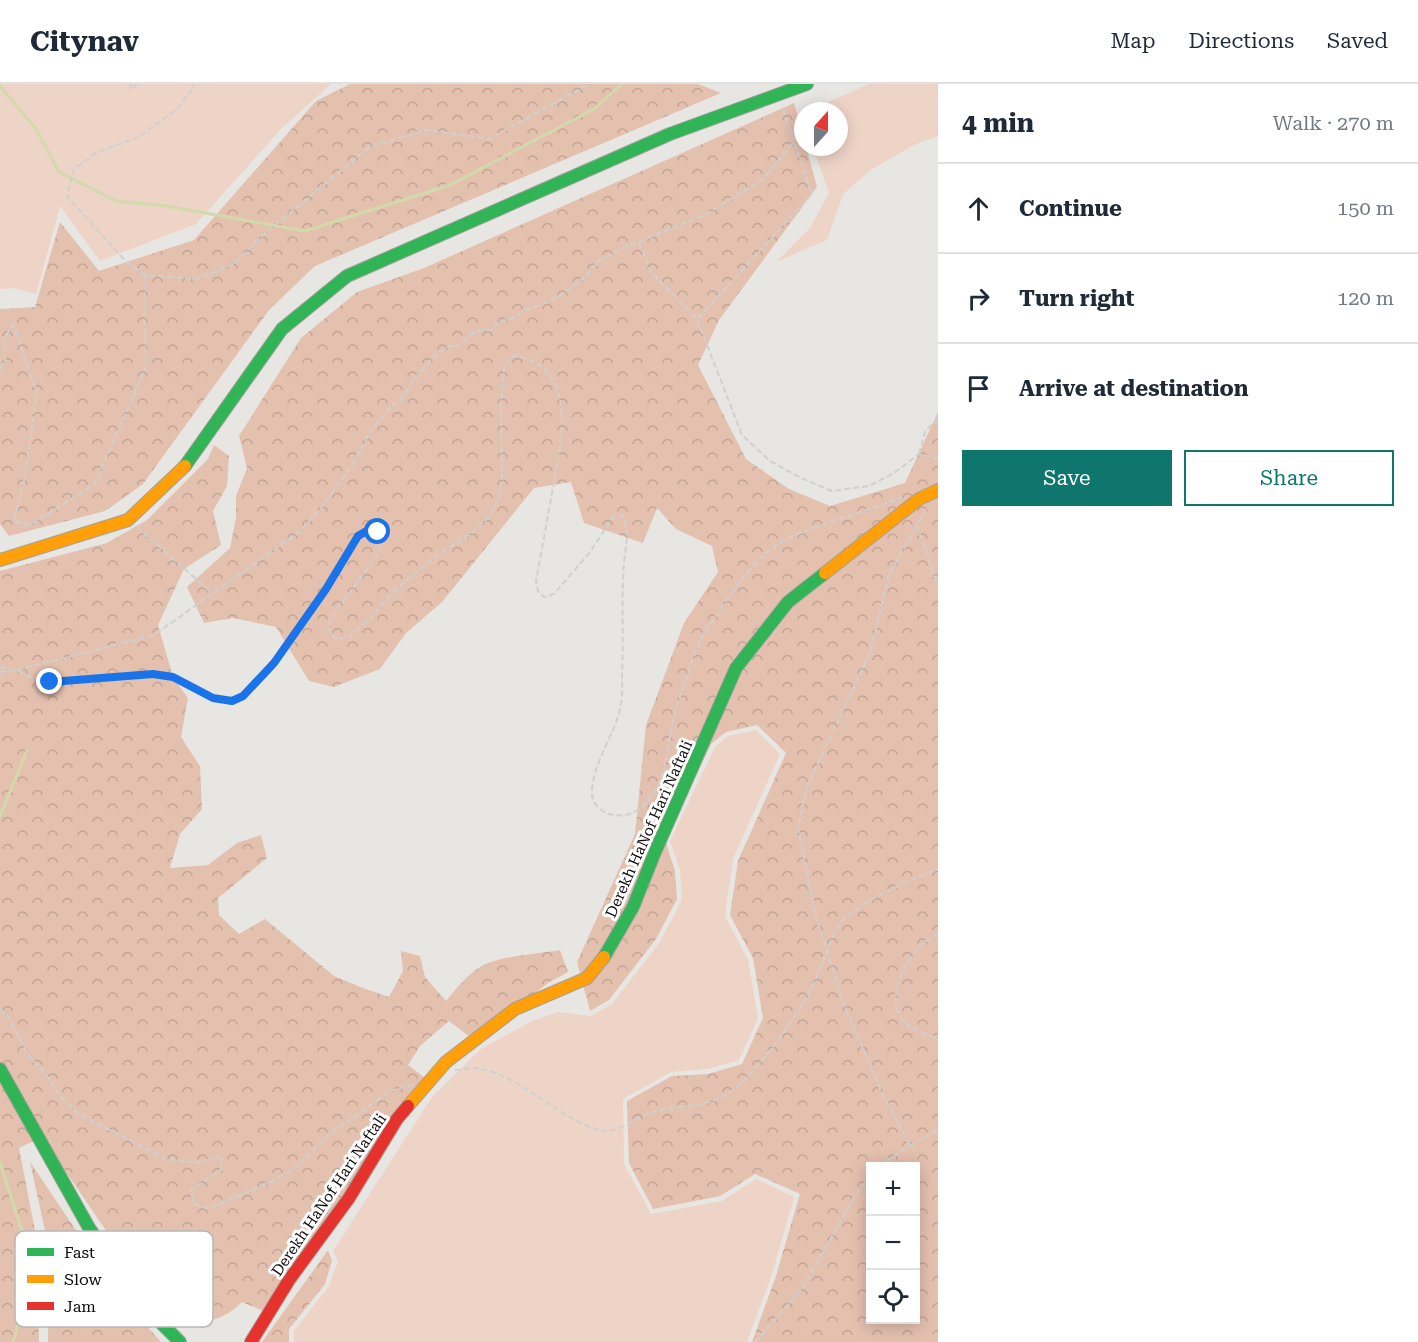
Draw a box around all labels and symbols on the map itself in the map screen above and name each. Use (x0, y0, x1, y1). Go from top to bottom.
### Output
north arrow (794, 102, 848, 156)
route start (364, 518, 390, 544)
route end (36, 668, 62, 694)
street label: Derekh HaNof Hari Naftali (602, 737, 696, 920)
street label: Derekh HaNof Hari Naftali (268, 1110, 390, 1280)
legend (15, 1231, 213, 1327)
text: Fast (64, 1243, 95, 1262)
text: Slow (64, 1270, 102, 1289)
text: Jam (64, 1297, 96, 1316)

